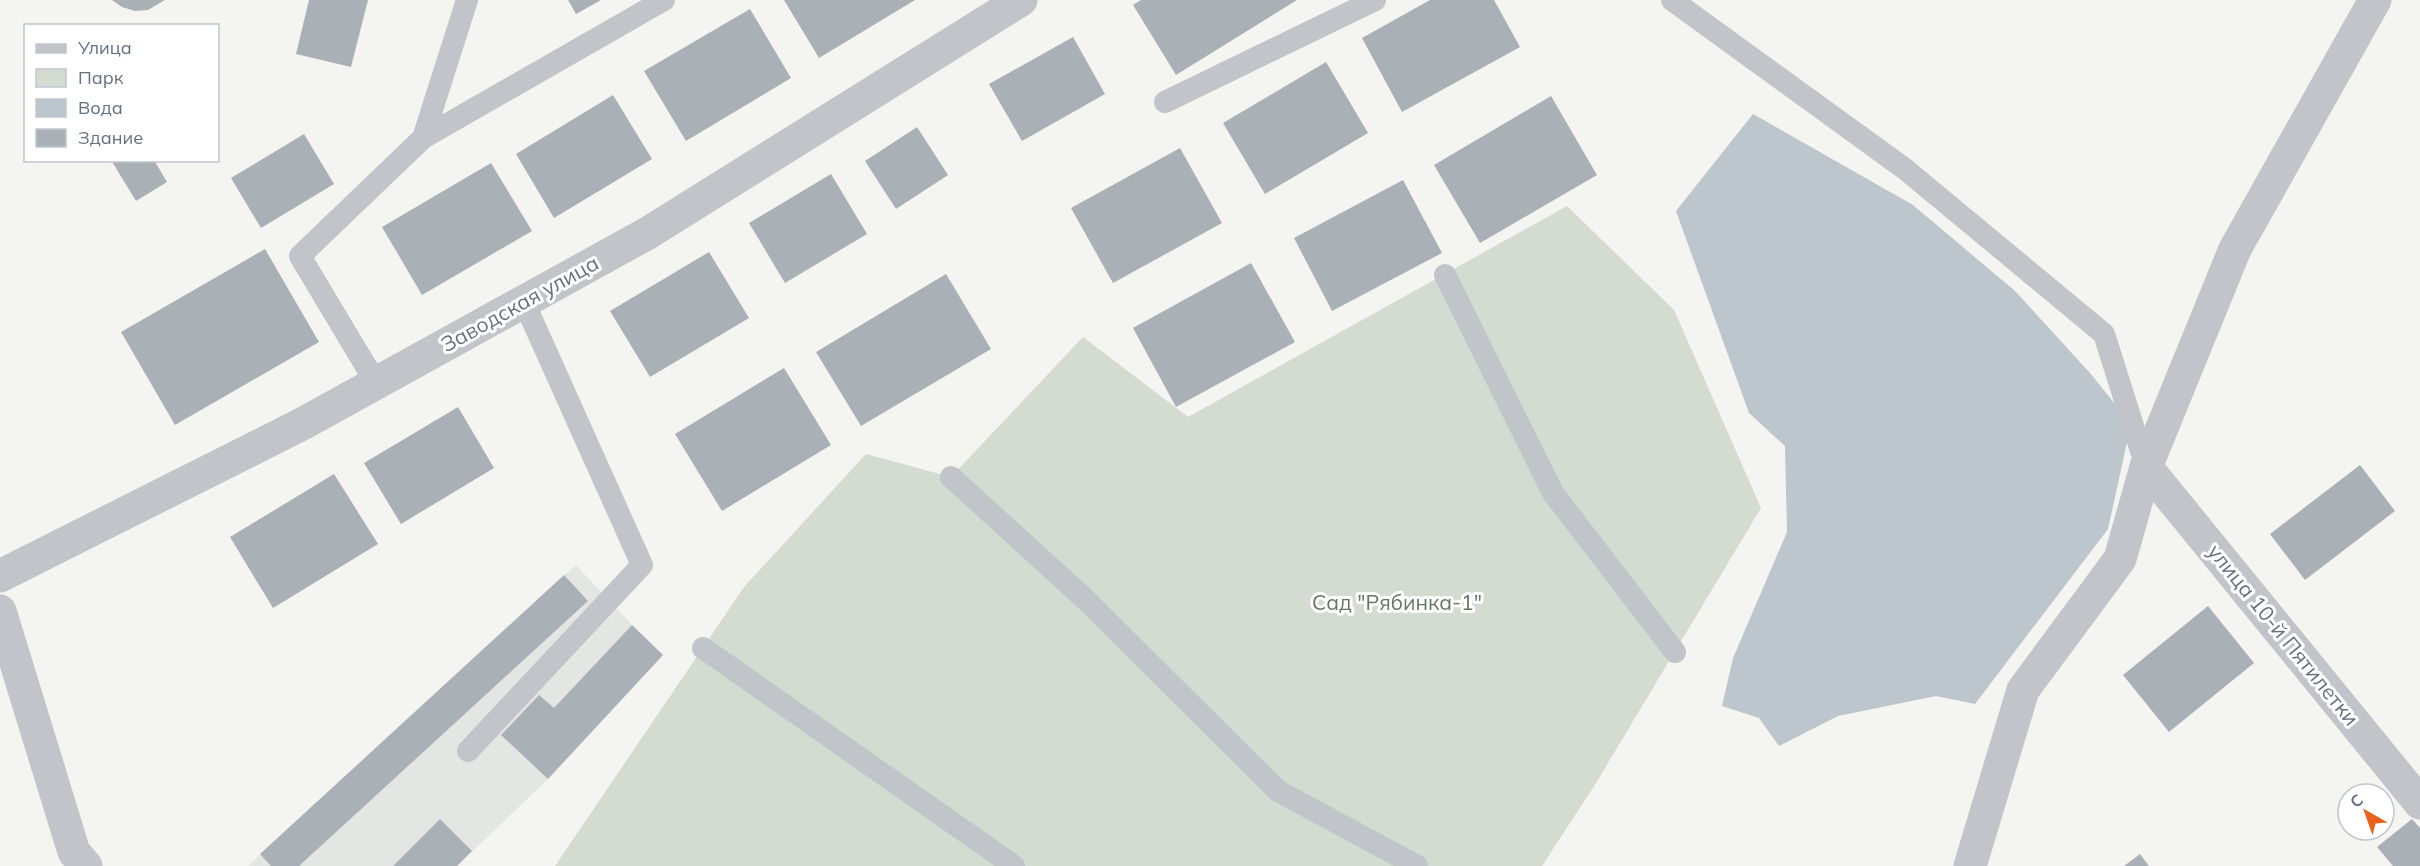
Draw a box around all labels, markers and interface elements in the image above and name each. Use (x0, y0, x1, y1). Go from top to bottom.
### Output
legend (24, 24, 219, 162)
text: Улица (77, 36, 132, 59)
text: Парк (78, 66, 124, 89)
text: Вода (78, 96, 123, 119)
text: Здание (78, 126, 143, 149)
street label: Заводская улица (436, 249, 603, 357)
street label: улица 10-й Пятилетки (2203, 538, 2365, 730)
park label: Сад "Рябинка-1" (1312, 589, 1482, 615)
north arrow (2336, 782, 2396, 842)
text: С (2346, 789, 2367, 812)

